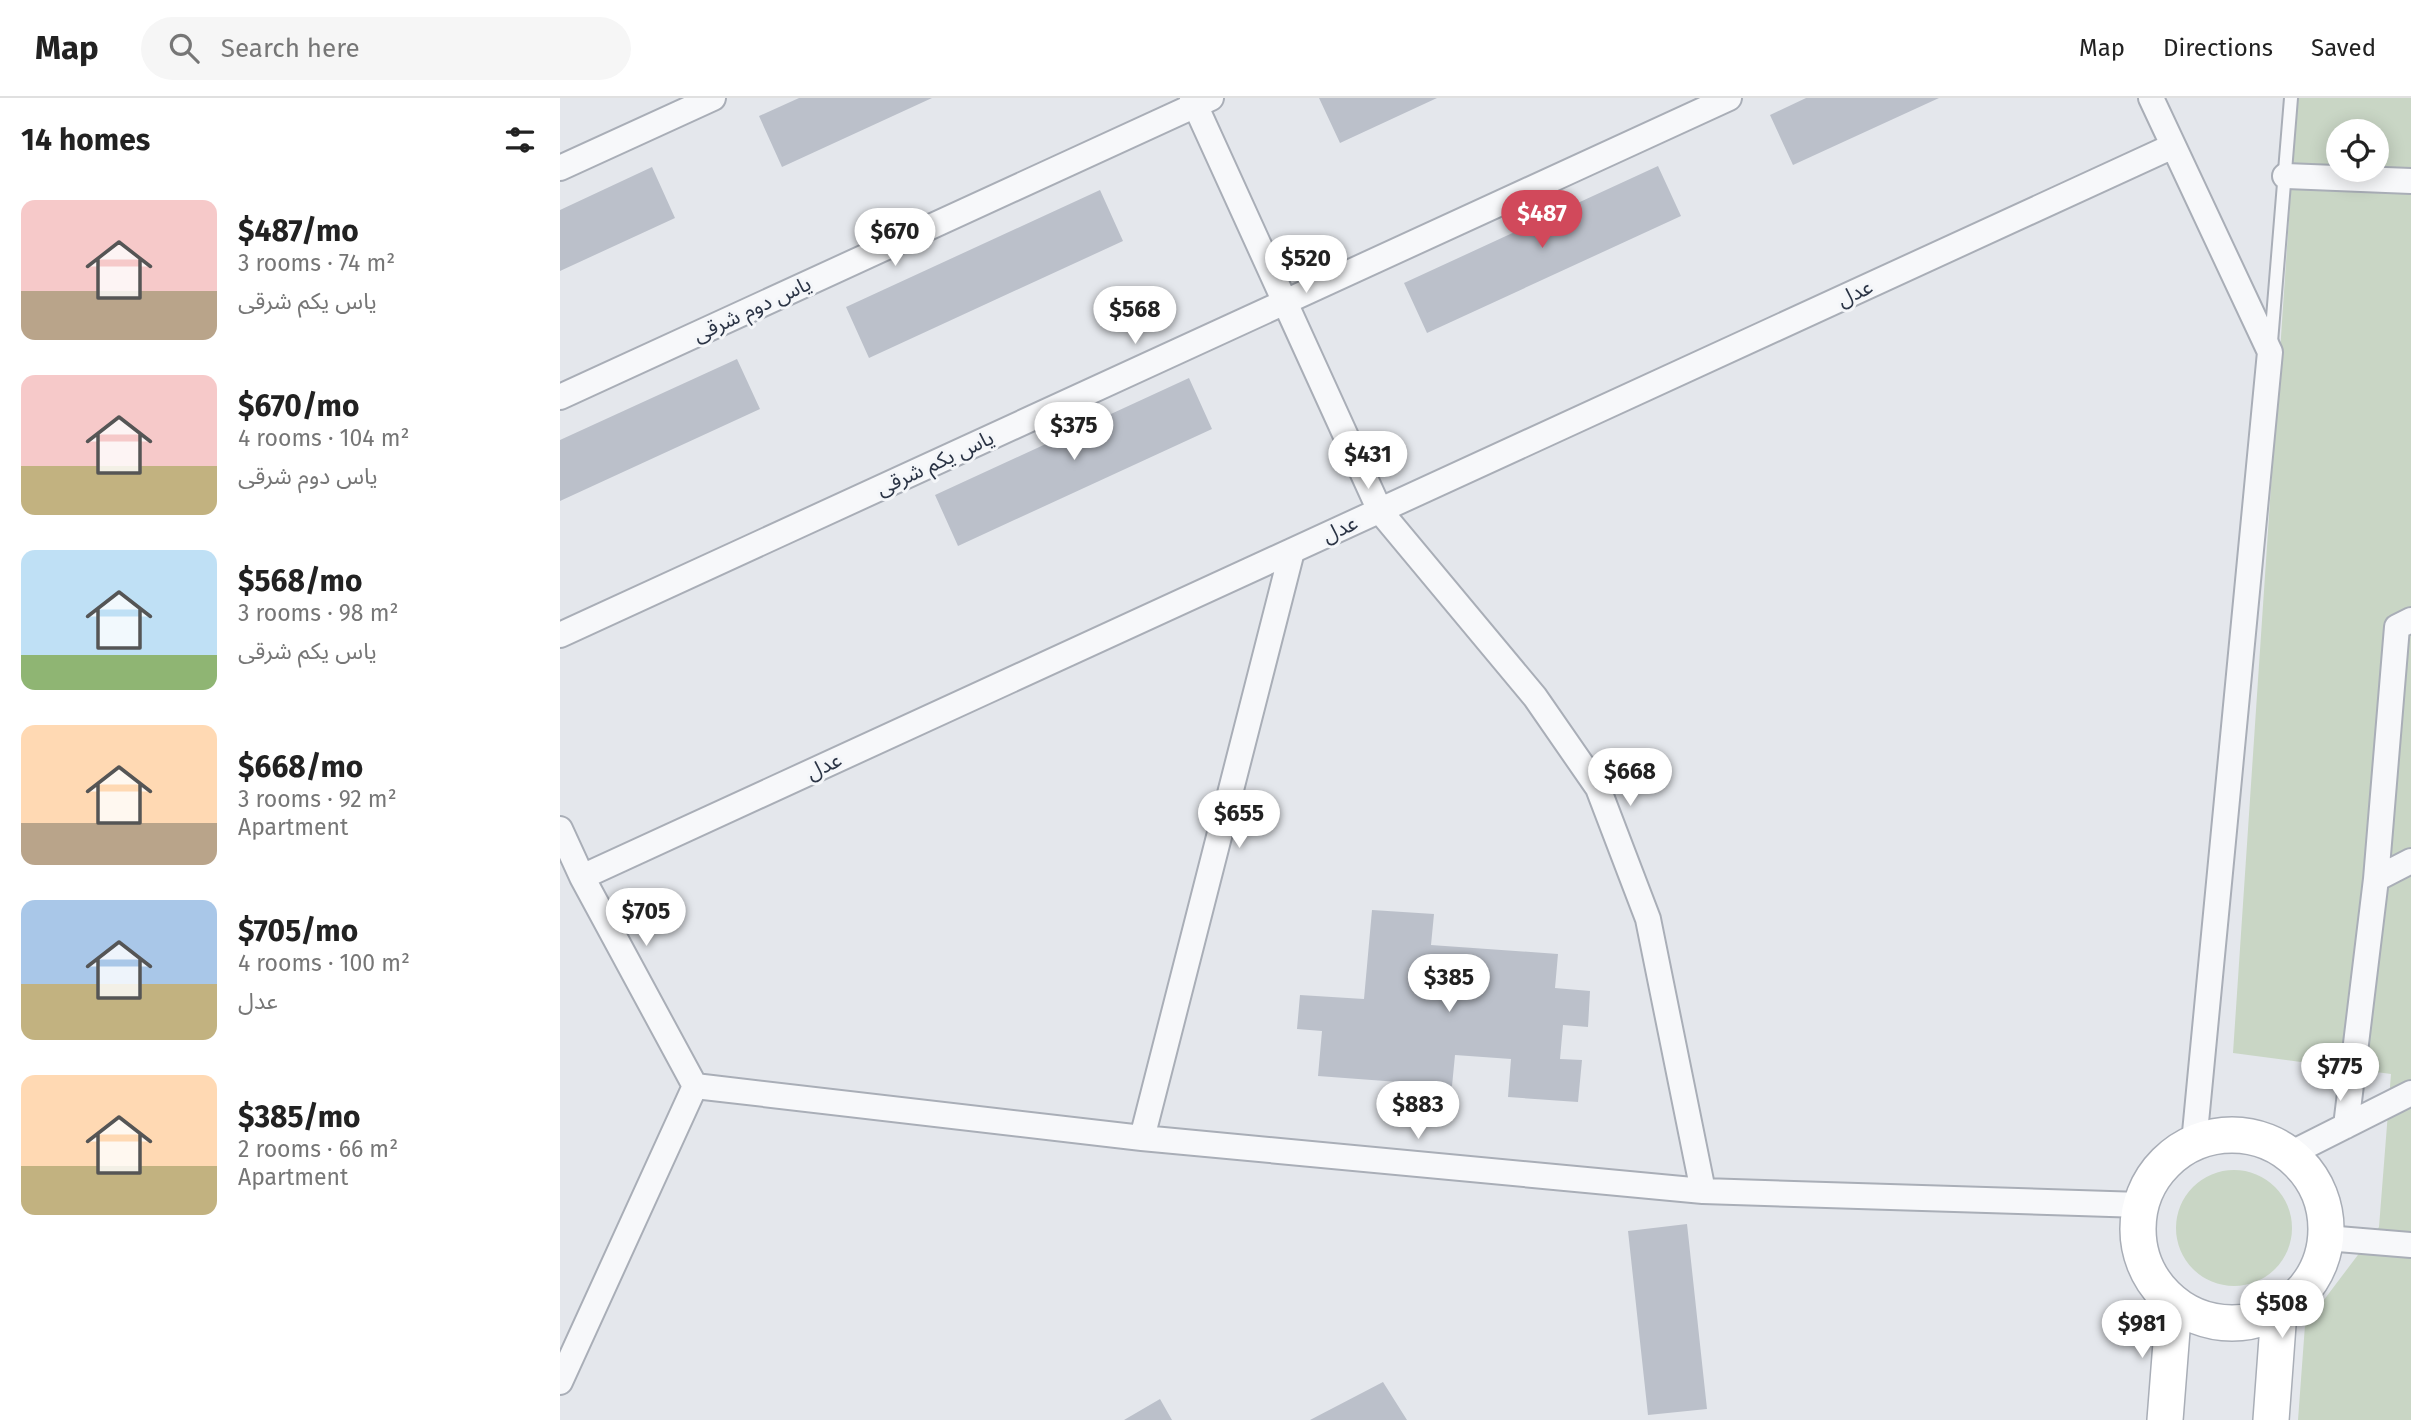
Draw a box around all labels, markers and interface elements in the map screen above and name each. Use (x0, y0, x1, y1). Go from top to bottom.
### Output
search box (141, 17, 631, 80)
text: Map (35, 28, 99, 68)
icon: search (165, 29, 203, 67)
text: Search here (221, 33, 360, 64)
text: Map (2079, 34, 2125, 62)
text: Directions (2163, 34, 2273, 62)
text: Saved (2311, 34, 2376, 62)
map controls (2326, 119, 2389, 182)
button: locate (2326, 119, 2389, 182)
icon: filters (501, 121, 539, 159)
text: 14 homes (21, 122, 150, 158)
pin: $487 (1501, 190, 1583, 250)
text: $487 (1517, 199, 1567, 227)
pin: $670 (854, 208, 936, 268)
text: $487/mo (238, 213, 359, 249)
text: $670 (871, 217, 920, 245)
icon: home (77, 228, 161, 312)
pin: $520 (1265, 236, 1347, 295)
text: $520 (1281, 244, 1331, 272)
text: 3 rooms · 74 m² (238, 249, 395, 277)
street label: یاس دوم شرقی (689, 270, 817, 350)
street label: عدل (1833, 274, 1877, 312)
pin: $568 (1094, 286, 1176, 346)
text: یاس یکم شرقی (238, 287, 377, 315)
text: $568 (1109, 295, 1161, 323)
text: $670/mo (238, 388, 359, 424)
pin: $375 (1033, 402, 1115, 462)
icon: home (77, 403, 161, 487)
text: $375 (1050, 411, 1098, 439)
text: 4 rooms · 104 m² (238, 424, 409, 452)
street label: یاس یکم شرقی (872, 424, 999, 503)
pin: $431 (1327, 432, 1409, 491)
text: $431 (1344, 440, 1392, 468)
text: یاس دوم شرقی (238, 462, 378, 490)
street label: عدل (1318, 510, 1362, 548)
text: $568/mo (238, 563, 362, 599)
icon: home (77, 578, 161, 662)
text: 3 rooms · 98 m² (238, 599, 398, 627)
text: یاس یکم شرقی (238, 637, 377, 665)
street label: عدل (802, 747, 846, 785)
pin: $668 (1589, 748, 1671, 808)
text: $668/mo (238, 749, 363, 785)
icon: home (77, 753, 161, 837)
text: $668 (1604, 757, 1656, 785)
text: 3 rooms · 92 m² (238, 785, 397, 813)
pin: $655 (1198, 790, 1280, 850)
text: $655 (1214, 799, 1264, 827)
text: Apartment (238, 813, 348, 841)
pin: $705 (605, 888, 687, 948)
text: $705 (622, 897, 670, 925)
text: $705/mo (238, 913, 358, 949)
icon: home (77, 928, 161, 1012)
text: 4 rooms · 100 m² (238, 949, 410, 977)
pin: $385 (1408, 954, 1490, 1014)
text: $385 (1424, 963, 1474, 991)
text: عدل (238, 987, 278, 1015)
pin: $775 (2299, 1044, 2381, 1103)
text: $775 (2317, 1052, 2363, 1080)
pin: $883 (1377, 1082, 1459, 1141)
text: $883 (1392, 1090, 1444, 1118)
text: $385/mo (238, 1099, 361, 1135)
icon: home (77, 1103, 161, 1187)
text: 2 rooms · 66 m² (238, 1135, 398, 1163)
text: Apartment (238, 1163, 348, 1191)
pin: $508 (2241, 1280, 2323, 1340)
text: $508 (2256, 1289, 2308, 1317)
pin: $981 (2101, 1300, 2183, 1360)
text: $981 (2118, 1309, 2166, 1337)

